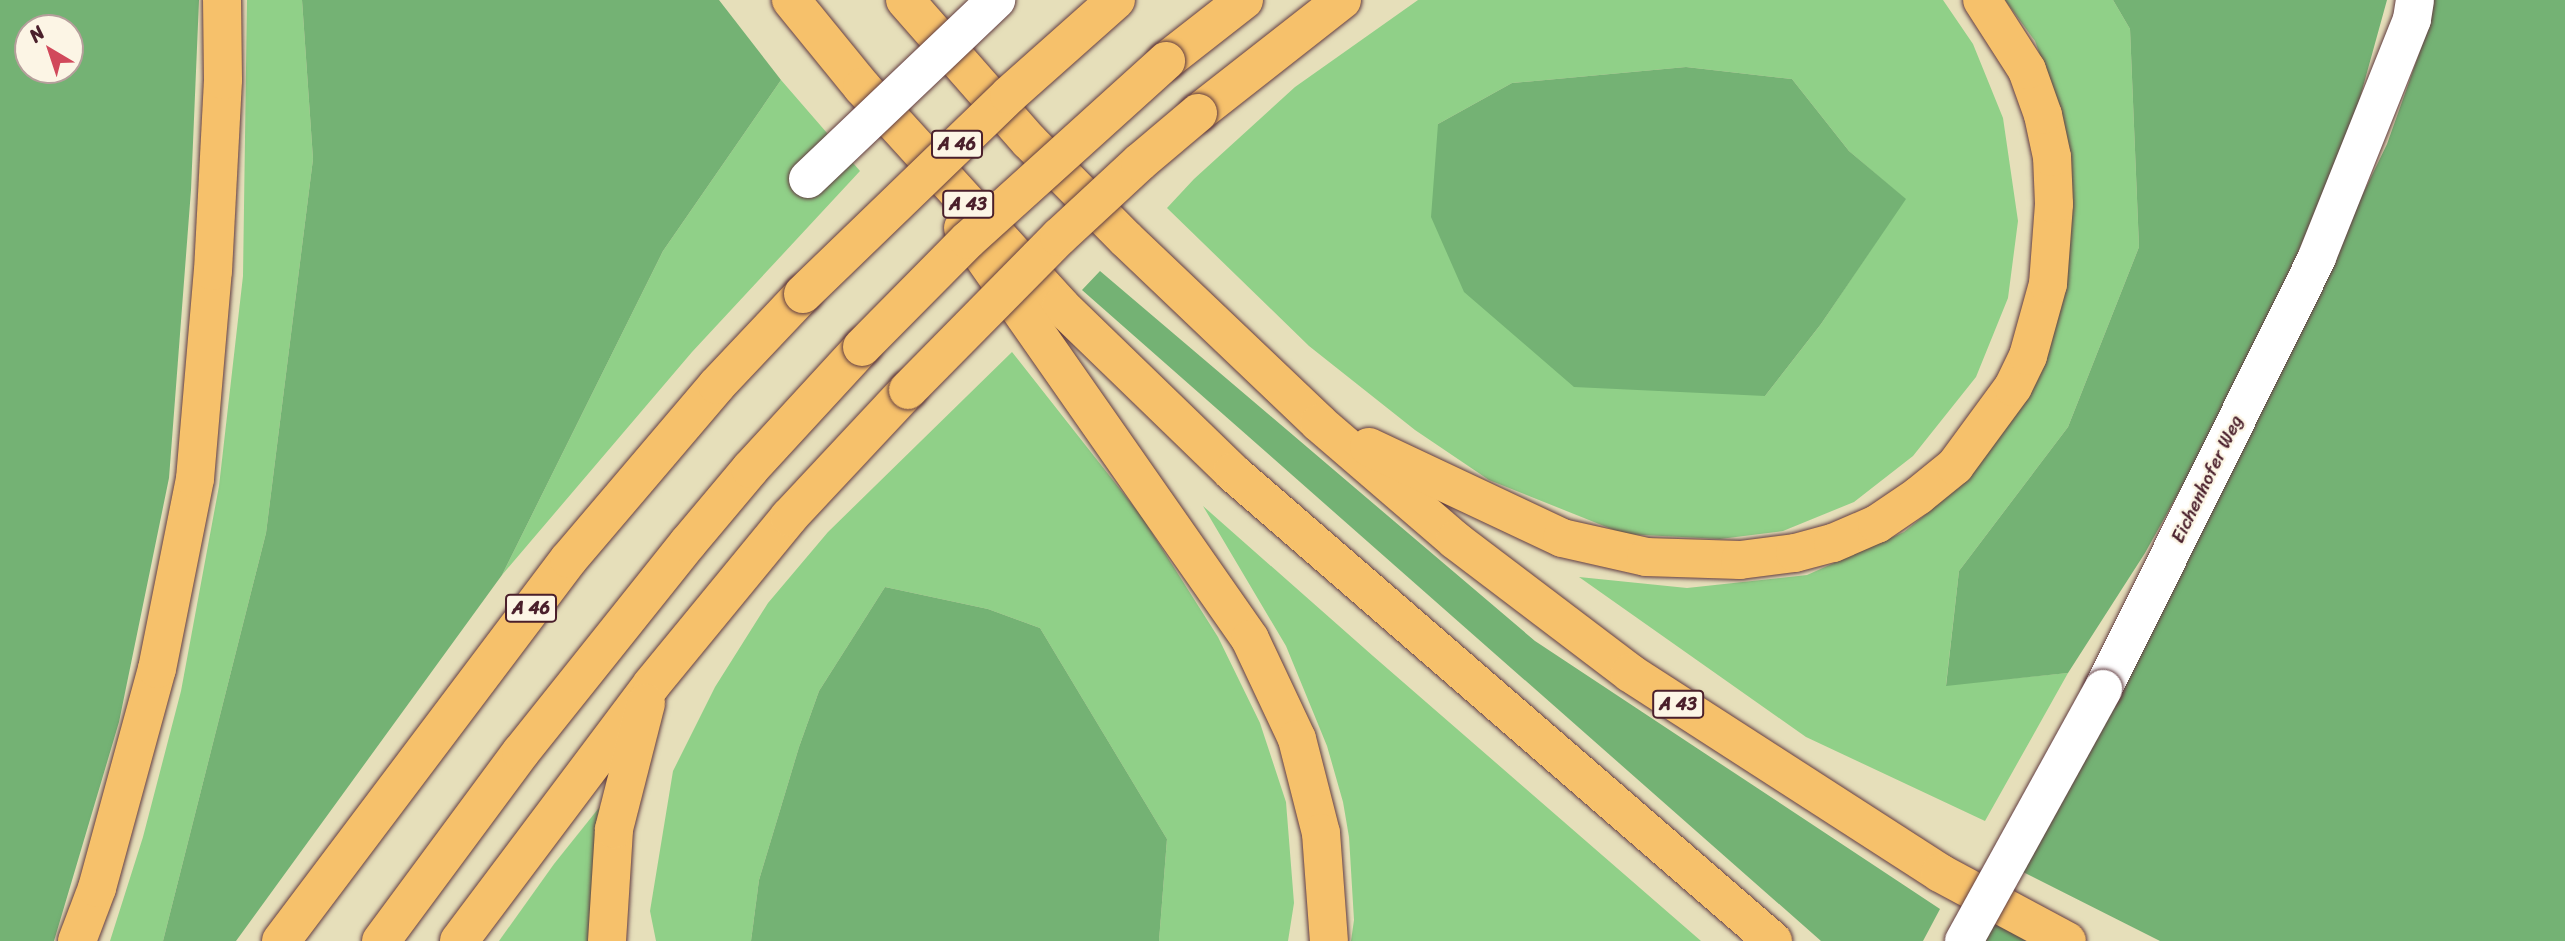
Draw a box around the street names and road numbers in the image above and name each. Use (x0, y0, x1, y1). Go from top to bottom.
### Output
road number: A 46 (931, 130, 983, 159)
road number: A 43 (942, 190, 994, 218)
street label: Eichenhofer Weg (2166, 411, 2248, 547)
road number: A 46 (505, 594, 557, 622)
road number: A 43 (1652, 690, 1704, 718)

